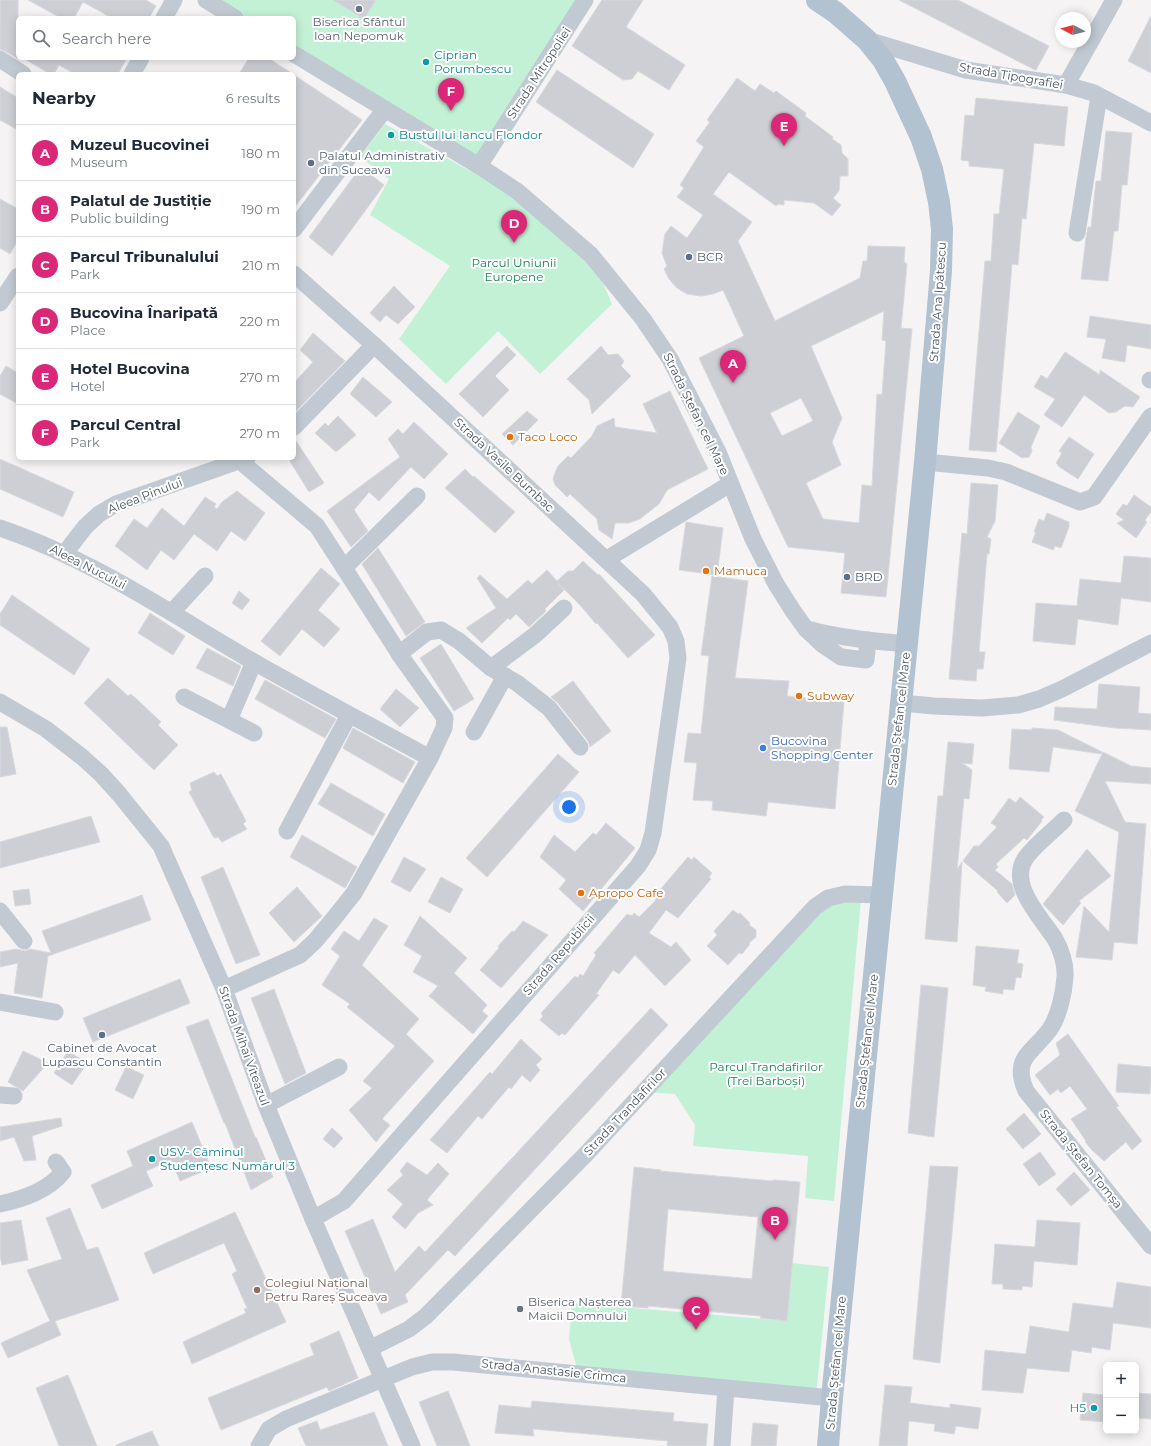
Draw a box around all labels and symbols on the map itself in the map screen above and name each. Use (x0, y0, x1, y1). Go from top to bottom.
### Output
marker: Biserica Sfântul Ioan Nepomuk (354, 4, 364, 14)
north arrow (1055, 12, 1091, 48)
place label: Biserica Sfântul Ioan Nepomuk (313, 14, 406, 43)
street label: Strada Mitropoliei (503, 24, 574, 121)
place label: Ciprian Porumbescu (434, 47, 512, 76)
marker: Ciprian Porumbescu (421, 57, 431, 67)
street label: Strada Tipografiei (958, 59, 1064, 92)
pin: F (438, 78, 464, 111)
pin: E (771, 113, 797, 146)
place label: Bustul lui Iancu Flondor (399, 127, 543, 142)
marker: Bustul lui Iancu Flondor (386, 130, 396, 140)
place label: Palatul Administrativ din Suceava (319, 148, 445, 177)
marker: Palatul Administrativ din Suceava (306, 158, 316, 168)
pin: D (501, 210, 527, 243)
street label: Strada Ana Ipătescu (926, 241, 949, 363)
place label: BCR (697, 249, 724, 264)
marker: BCR (684, 252, 694, 262)
park label: Parcul Uniunii Europene (472, 255, 556, 284)
street label: Strada Ștefan cel Mare (660, 350, 733, 477)
pin: A (720, 350, 746, 383)
street label: Strada Vasile Bumbac (451, 414, 558, 515)
place label: Taco Loco (518, 429, 578, 444)
marker: Taco Loco (505, 432, 515, 442)
street label: Aleea Pinului (105, 474, 184, 517)
street label: Aleea Nucului (48, 541, 129, 592)
place label: Mamuca (714, 563, 767, 578)
marker: Mamuca (701, 566, 711, 576)
place label: BRD (855, 569, 883, 584)
marker: BRD (842, 572, 852, 582)
street label: Strada Ștefan cel Mare (884, 651, 913, 787)
place label: Subway (807, 688, 855, 703)
marker: Subway (794, 691, 804, 701)
place label: Bucovina Shopping Center (771, 733, 873, 762)
marker: Bucovina Shopping Center (758, 743, 768, 753)
your location (559, 797, 579, 817)
place label: Apropo Cafe (589, 885, 663, 900)
marker: Apropo Cafe (576, 888, 586, 898)
street label: Strada Republicii (520, 911, 598, 998)
street label: Strada Ștefan cel Mare (852, 973, 881, 1109)
street label: Strada Mihai Viteazul (216, 984, 273, 1107)
marker: Cabinet de Avocat Lupascu Constantin (97, 1030, 107, 1040)
place label: Cabinet de Avocat Lupascu Constantin (42, 1040, 162, 1069)
park label: Parcul Trandafirilor (Trei Barboși) (709, 1059, 823, 1088)
street label: Strada Trandafirilor (580, 1065, 669, 1159)
street label: Strada Ștefan Tomșa (1037, 1106, 1126, 1211)
place label: USV- Căminul Studențesc Numărul 3 (160, 1144, 295, 1173)
marker: USV- Căminul Studențesc Numărul 3 (147, 1154, 157, 1164)
pin: B (762, 1207, 788, 1240)
place label: Colegiul Național Petru Rareș Suceava (265, 1275, 388, 1304)
marker: Colegiul Național Petru Rareș Suceava (252, 1285, 262, 1295)
place label: Biserica Nașterea Maicii Domnului (528, 1294, 632, 1323)
street label: Strada Ștefan cel Mare (822, 1295, 849, 1431)
pin: C (683, 1297, 709, 1330)
marker: Biserica Nașterea Maicii Domnului (515, 1304, 525, 1314)
street label: Strada Anastasie Crimca (481, 1355, 627, 1386)
place label: H5 (1069, 1400, 1086, 1415)
marker: H5 (1089, 1403, 1099, 1413)

